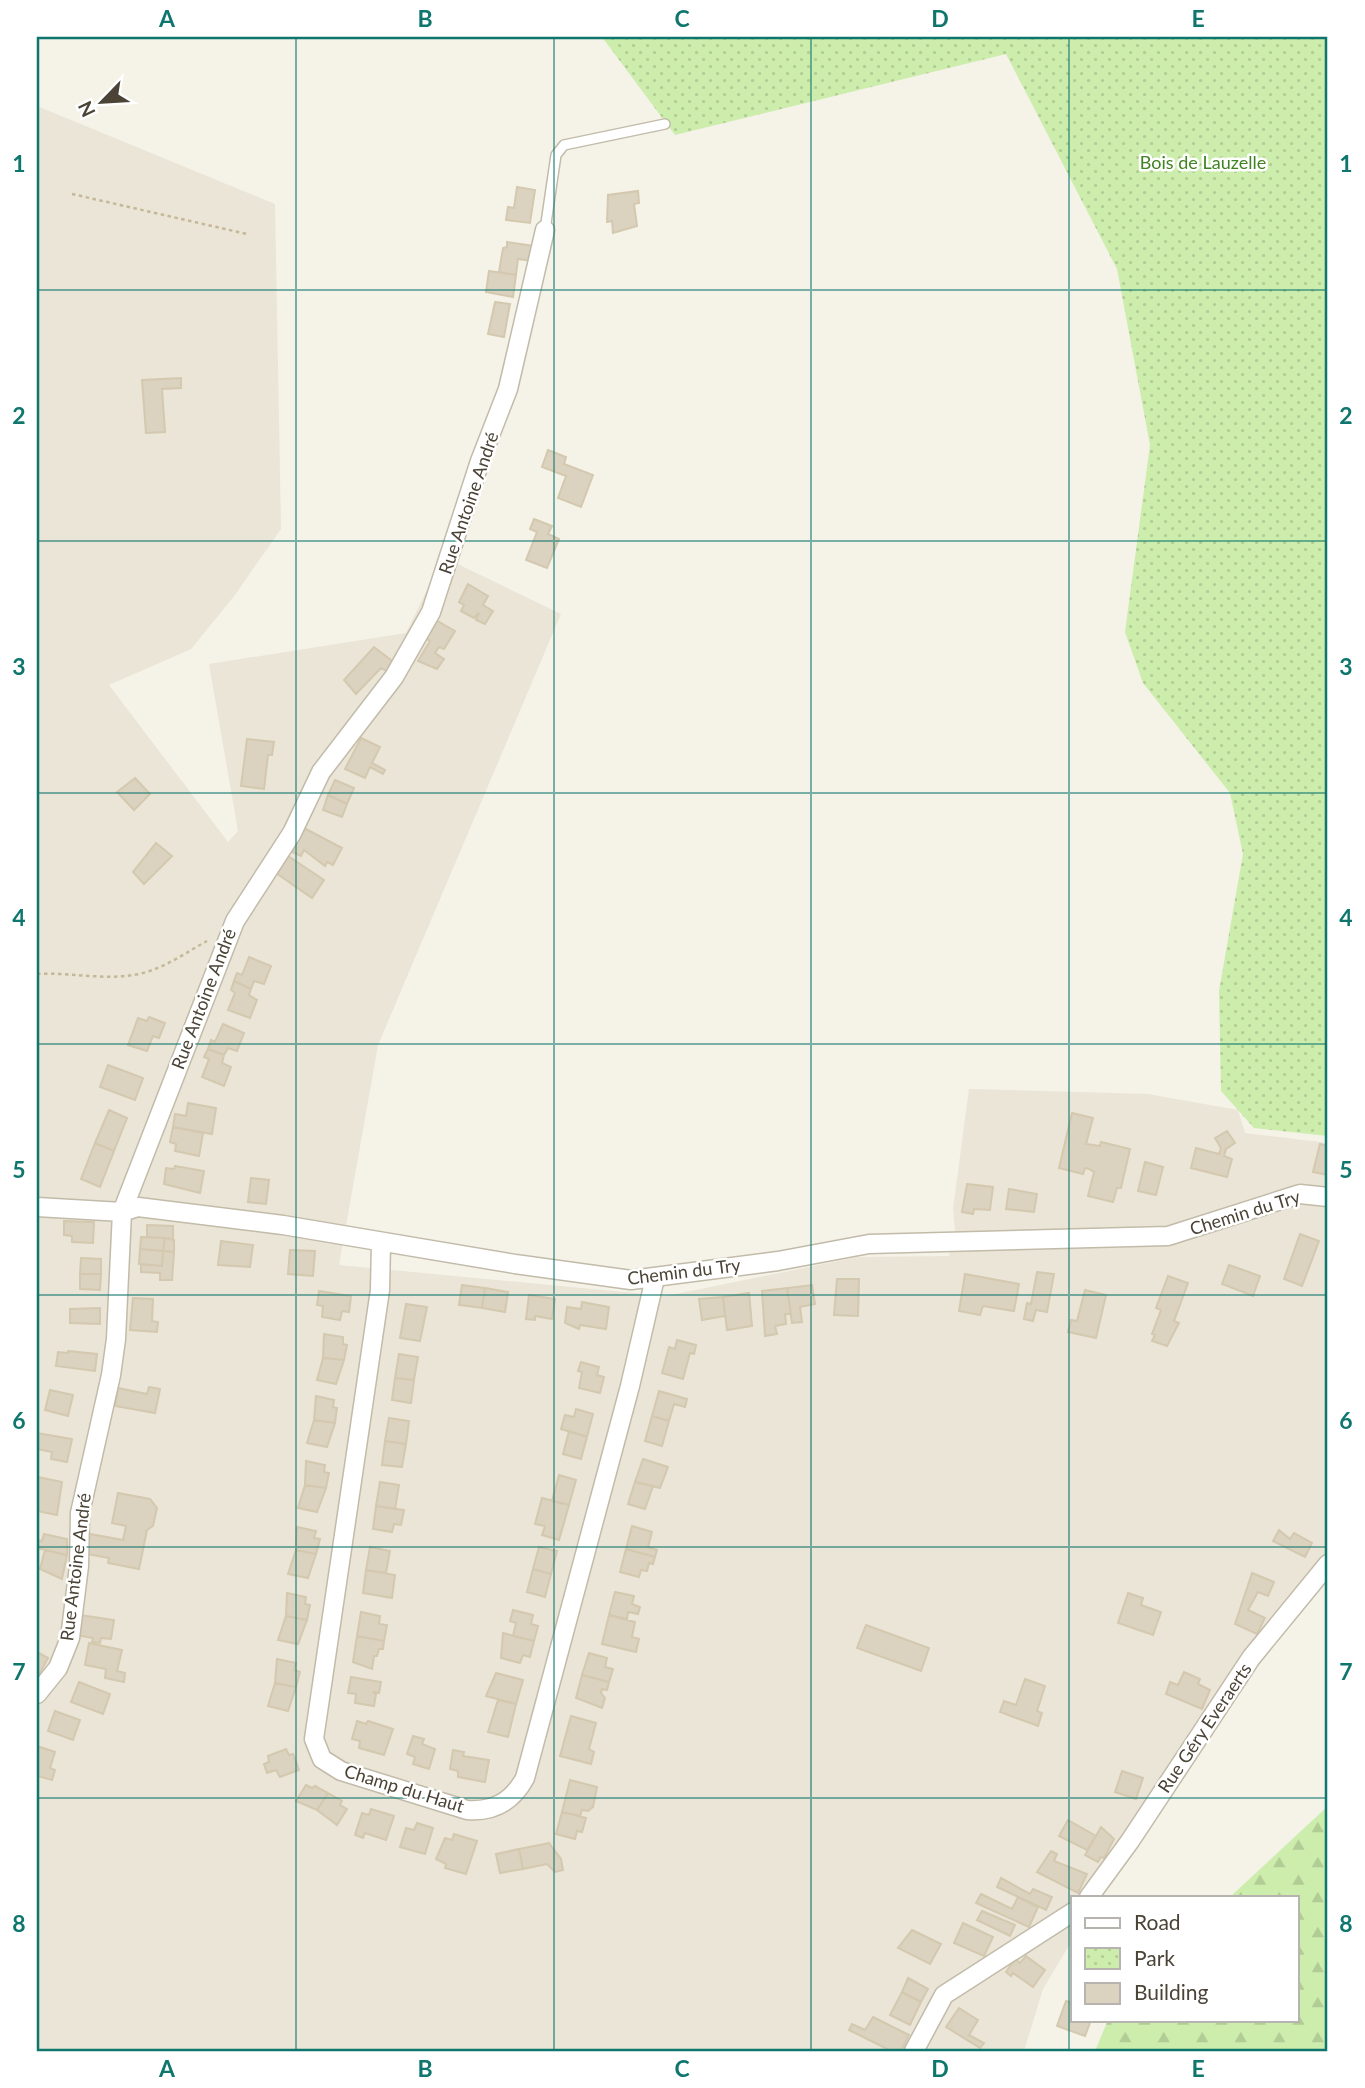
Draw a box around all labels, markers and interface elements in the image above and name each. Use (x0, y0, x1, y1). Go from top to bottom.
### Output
text: A (158, 4, 176, 32)
text: B (417, 4, 433, 32)
text: C (674, 4, 690, 32)
text: D (931, 4, 949, 32)
text: E (1191, 4, 1205, 32)
north arrow (66, 66, 136, 136)
text: N (73, 98, 100, 121)
text: 1 (12, 149, 26, 177)
text: 1 (1339, 149, 1353, 177)
park label: Bois de Lauzelle (1140, 151, 1266, 173)
text: 2 (12, 401, 26, 429)
text: 2 (1339, 401, 1353, 429)
street label: Rue Antoine André (433, 429, 503, 577)
text: 3 (12, 652, 26, 680)
text: 3 (1339, 652, 1353, 680)
text: 4 (12, 903, 26, 931)
text: 4 (1339, 903, 1353, 931)
street label: Rue Antoine André (166, 925, 240, 1072)
text: 5 (12, 1155, 26, 1183)
text: 5 (1339, 1155, 1353, 1183)
street label: Chemin du Try (1187, 1185, 1303, 1239)
street label: Chemin du Try (626, 1253, 743, 1289)
text: 6 (12, 1406, 26, 1434)
text: 6 (1339, 1406, 1353, 1434)
street label: Rue Antoine André (55, 1492, 95, 1642)
text: 7 (12, 1657, 26, 1685)
text: 7 (1339, 1657, 1353, 1685)
street label: Rue Géry Everaerts (1153, 1658, 1256, 1797)
street label: Champ du Haut (342, 1759, 467, 1817)
legend (1071, 1896, 1298, 2022)
text: 8 (12, 1909, 26, 1937)
text: Road (1134, 1909, 1181, 1934)
text: 8 (1339, 1909, 1353, 1937)
text: Park (1134, 1945, 1175, 1970)
text: Building (1134, 1979, 1209, 2004)
text: A (158, 2054, 176, 2082)
text: B (417, 2054, 433, 2082)
text: C (674, 2054, 690, 2082)
text: D (931, 2054, 949, 2082)
text: E (1191, 2054, 1205, 2082)

